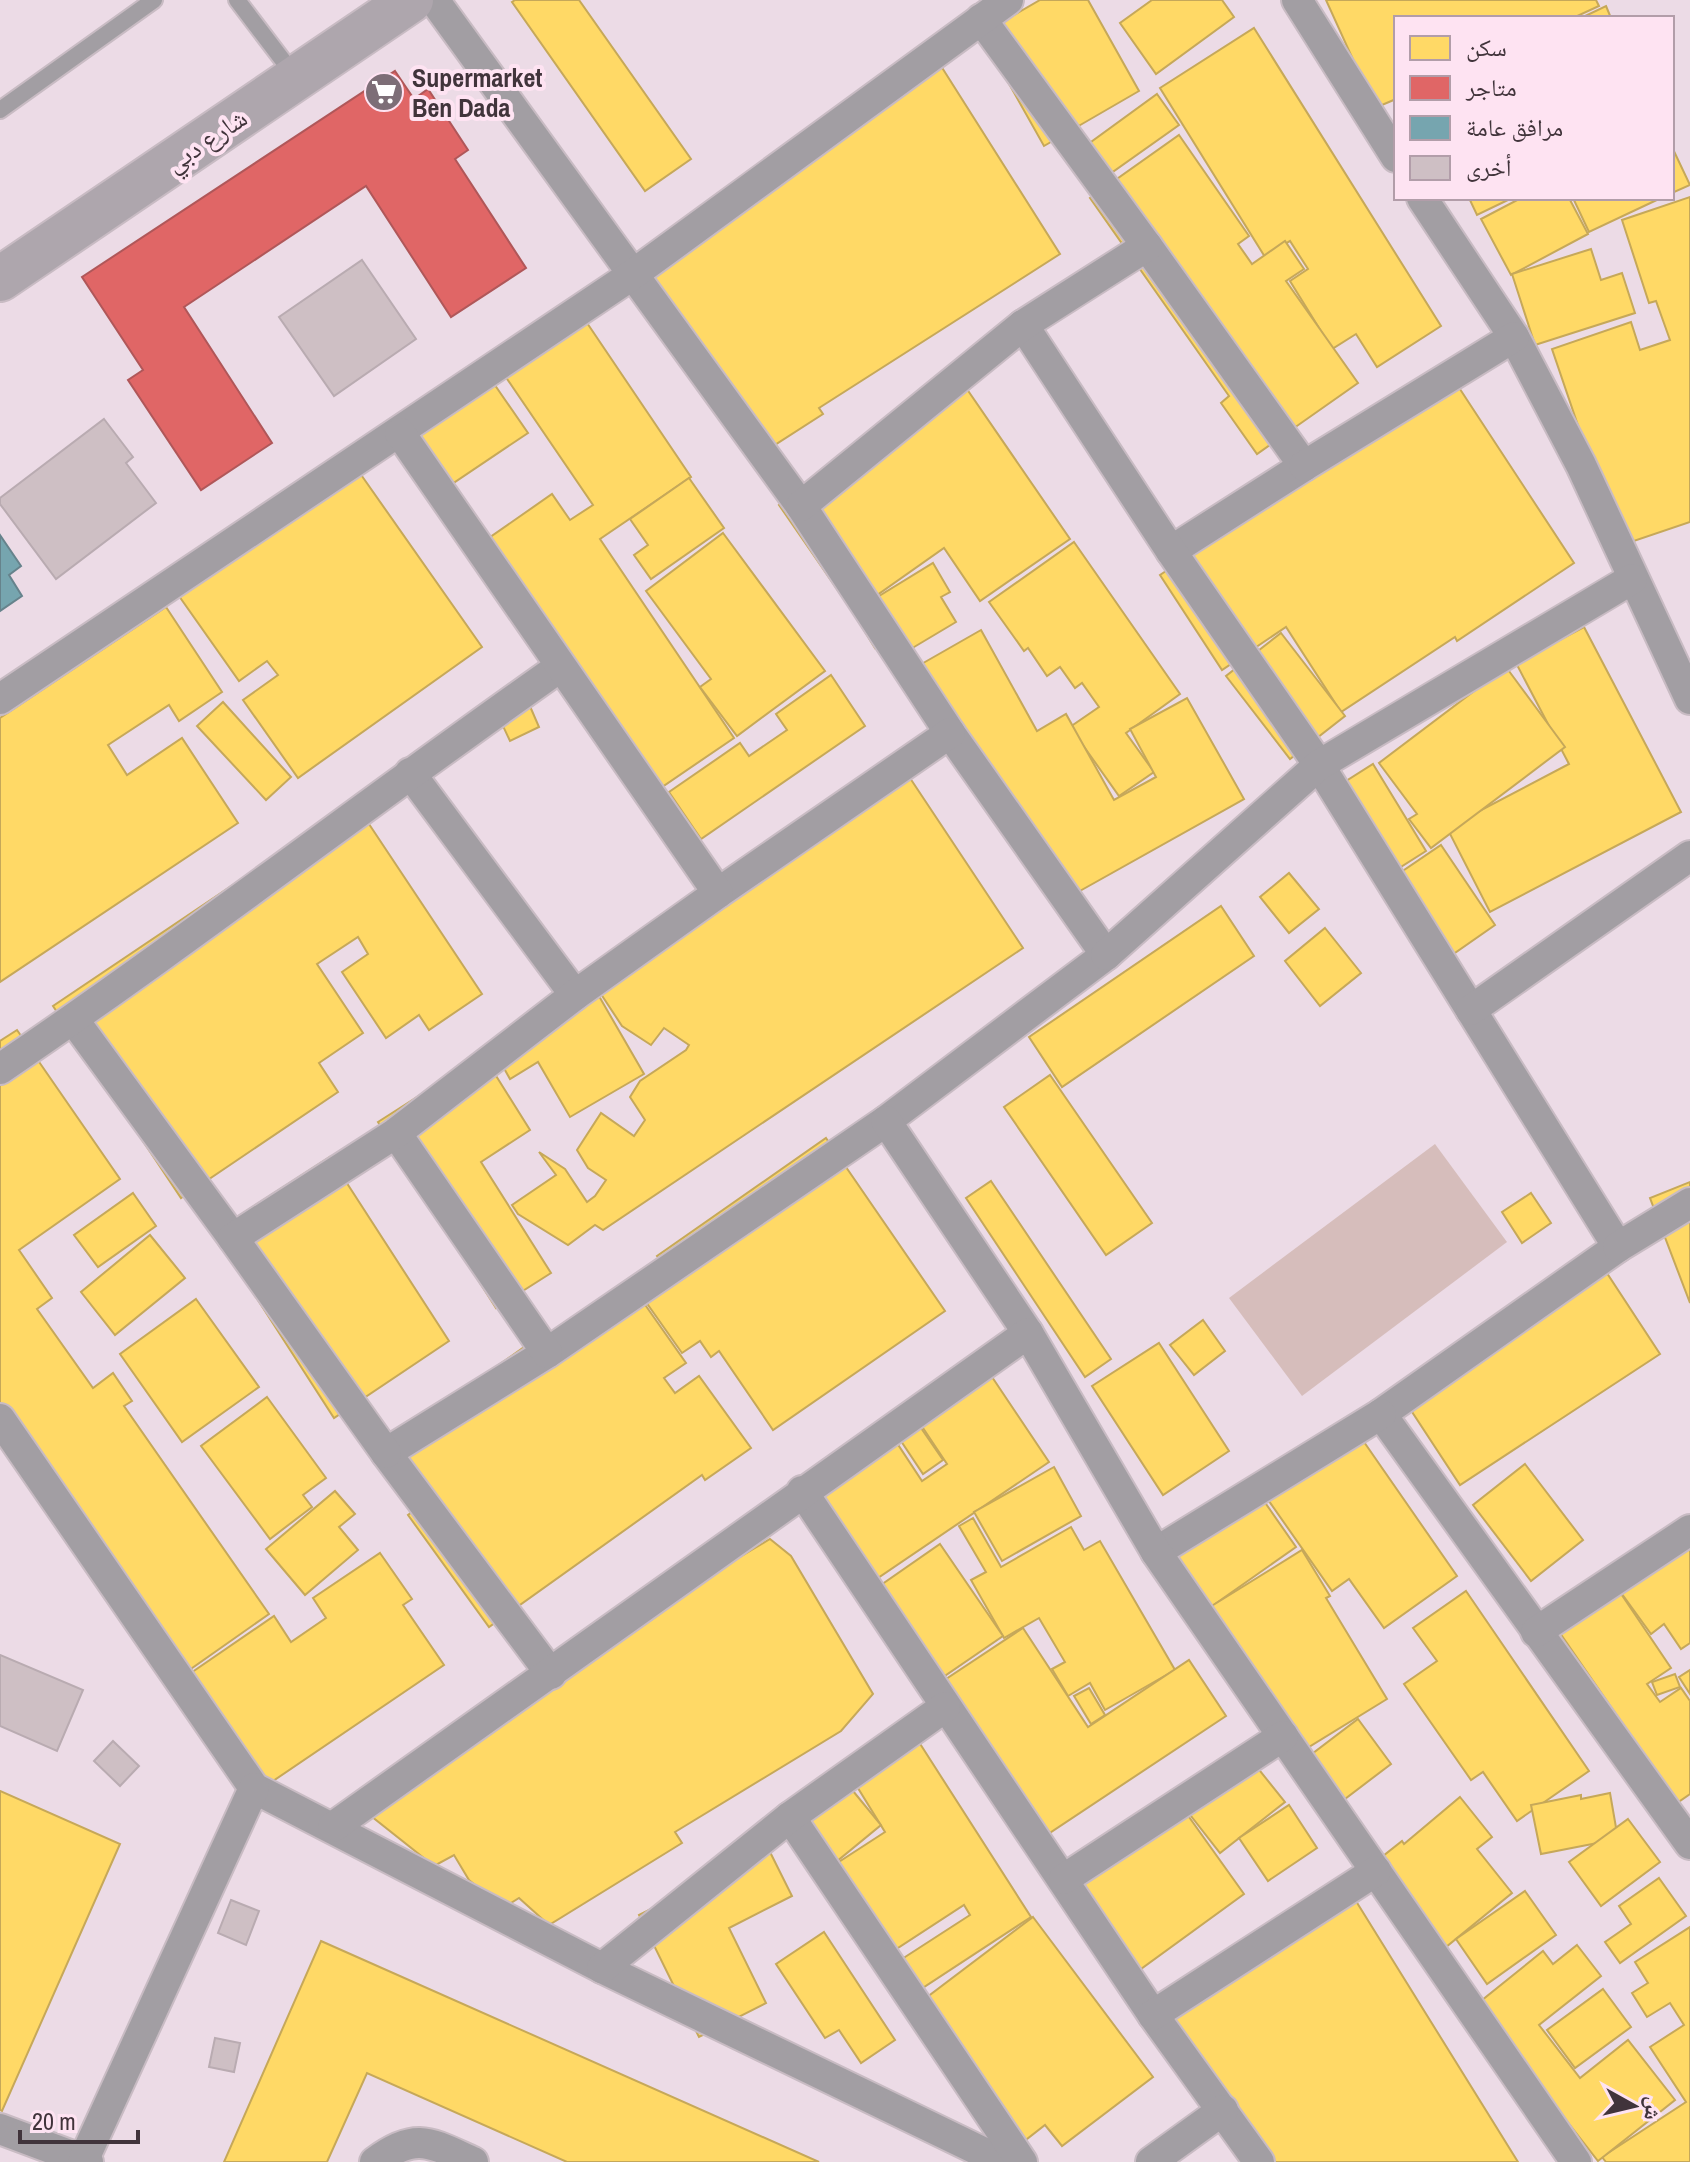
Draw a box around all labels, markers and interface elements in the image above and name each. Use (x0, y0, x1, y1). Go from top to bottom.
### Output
legend (1394, 16, 1674, 200)
text: سكن (1466, 31, 1507, 63)
place label: Supermarket Ben Dada (412, 60, 542, 125)
supermarket icon: Supermarket Ben Dada (363, 71, 405, 113)
text: متاجر (1465, 71, 1517, 103)
street label: شارع دبي (158, 100, 256, 183)
text: مرافق عامة (1466, 111, 1563, 143)
text: أخرى (1466, 151, 1512, 183)
north arrow (1594, 2066, 1674, 2146)
scale bar (20, 2094, 138, 2144)
text: ش (1637, 2095, 1670, 2122)
text: 20 m (32, 2105, 76, 2137)

